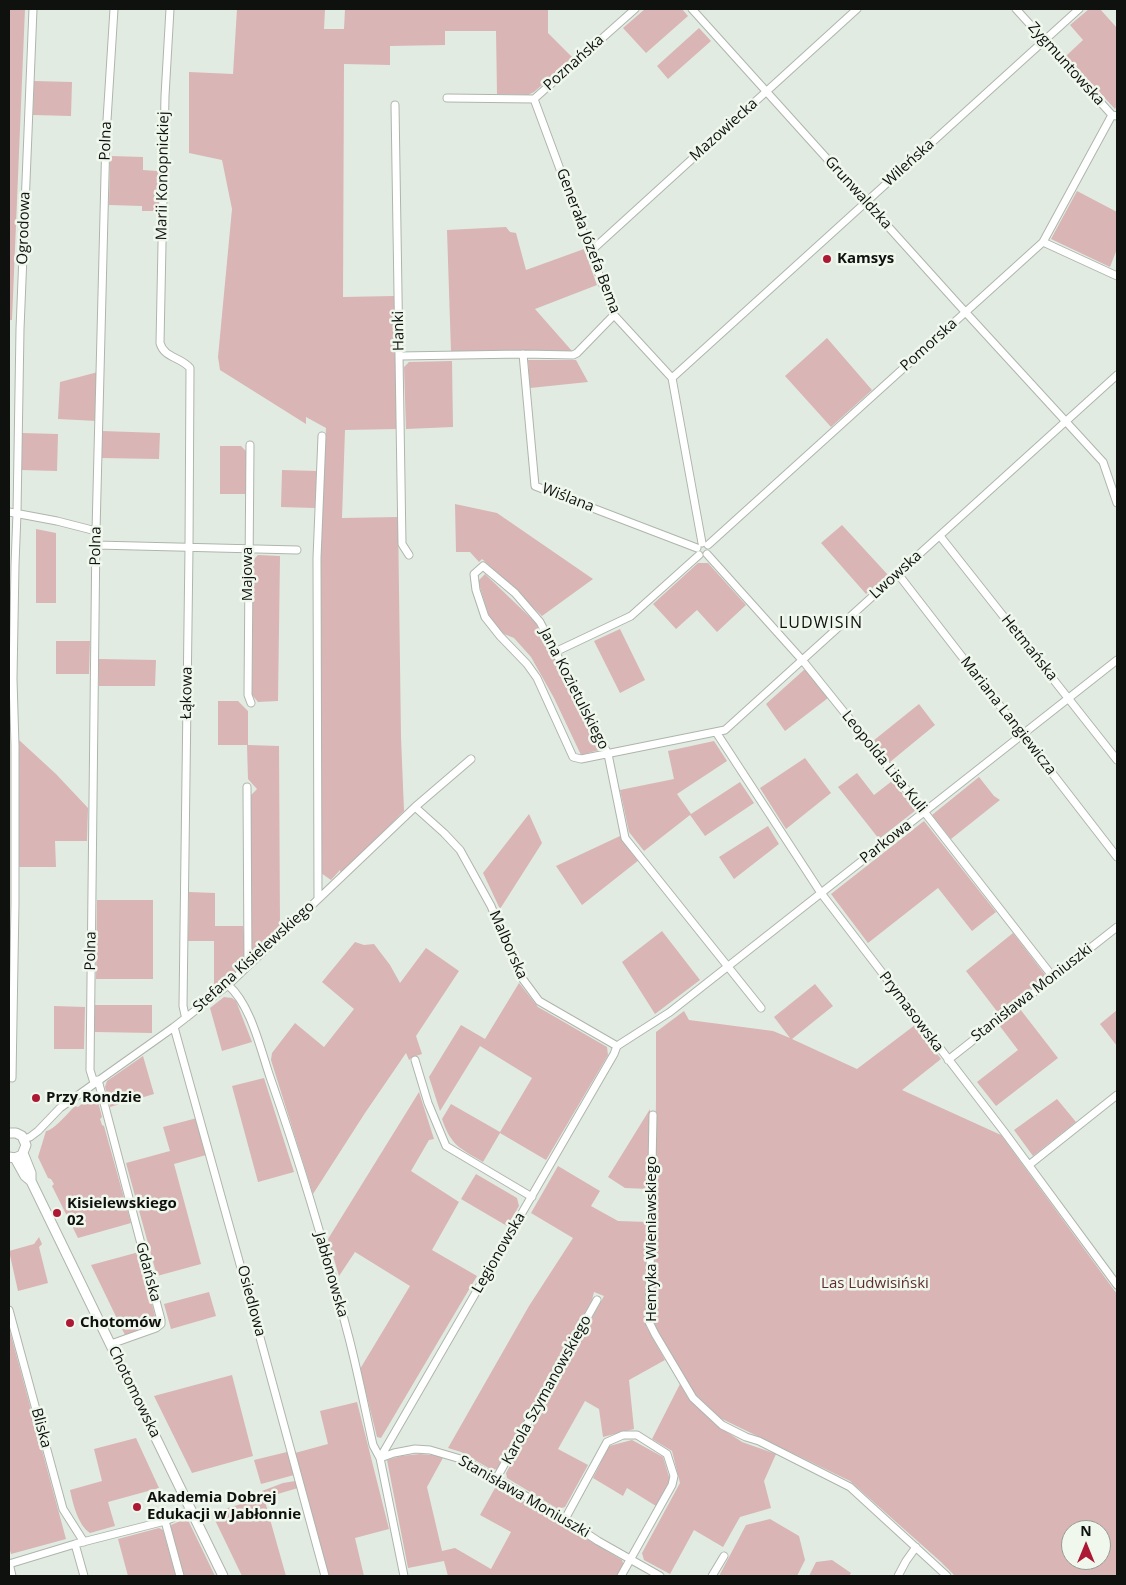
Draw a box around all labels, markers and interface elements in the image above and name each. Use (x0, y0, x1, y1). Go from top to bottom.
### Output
street label: Zygmuntowska (1024, 19, 1108, 109)
street label: Poznańska (540, 31, 608, 95)
street label: Mazowiecka (686, 95, 762, 165)
street label: Marii Konopnickiej (153, 111, 173, 241)
street label: Polna (96, 121, 116, 161)
street label: Wileńska (880, 135, 938, 191)
street label: Grunwaldzka (821, 153, 895, 233)
street label: Generała Józefa Bema (552, 166, 624, 316)
street label: Ogrodowa (14, 191, 34, 265)
place label: Kamsys (837, 250, 894, 268)
marker: Kamsys (821, 253, 833, 265)
street label: Hanki (390, 311, 408, 351)
street label: Pomorska (897, 315, 961, 375)
street label: Wiślana (539, 480, 597, 516)
street label: Polna (87, 526, 105, 566)
street label: Majowa (239, 547, 257, 601)
street label: Lwowska (866, 547, 926, 603)
street label: Hetmańska (997, 611, 1061, 685)
district label: LUDWISIN (778, 613, 864, 633)
street label: Jana Kozietulskiego (536, 625, 612, 753)
street label: Mariana Langiewicza (956, 653, 1060, 779)
street label: Łąkowa (178, 666, 196, 720)
street label: Leopolda Lisa Kuli (837, 708, 931, 816)
street label: Parkowa (857, 816, 915, 868)
street label: Stefana Kisielewskiego (190, 898, 318, 1016)
street label: Malborska (485, 908, 531, 982)
street label: Polna (82, 931, 100, 971)
street label: Stanisława Moniuszki (968, 940, 1096, 1046)
street label: Prymasowska (875, 968, 947, 1056)
place label: Przy Rondzie (46, 1089, 141, 1107)
marker: Przy Rondzie (30, 1092, 42, 1104)
street label: Henryka Wieniawskiego (643, 1156, 661, 1322)
place label: Kisielewskiego 02 (67, 1195, 177, 1230)
marker: Kisielewskiego 02 (51, 1207, 63, 1219)
street label: Legionowska (469, 1209, 529, 1297)
street label: Jabłonowska (310, 1230, 352, 1320)
street label: Gdańska (131, 1240, 165, 1304)
street label: Osiedlowa (233, 1263, 269, 1339)
park label: Las Ludwisiński (821, 1275, 929, 1293)
street label: Karola Szymanowskiego (498, 1312, 596, 1468)
place label: Chotomów (80, 1314, 161, 1332)
marker: Chotomów (64, 1317, 76, 1329)
street label: Chotomowska (104, 1343, 164, 1441)
street label: Bliska (27, 1406, 55, 1450)
street label: Stanisława Moniuszki (455, 1452, 593, 1542)
place label: Akademia Dobrej Edukacji w Jabłonnie (147, 1489, 301, 1524)
marker: Akademia Dobrej Edukacji w Jabłonnie (131, 1501, 143, 1513)
north arrow (1061, 1520, 1111, 1570)
text: N (1080, 1521, 1092, 1540)

